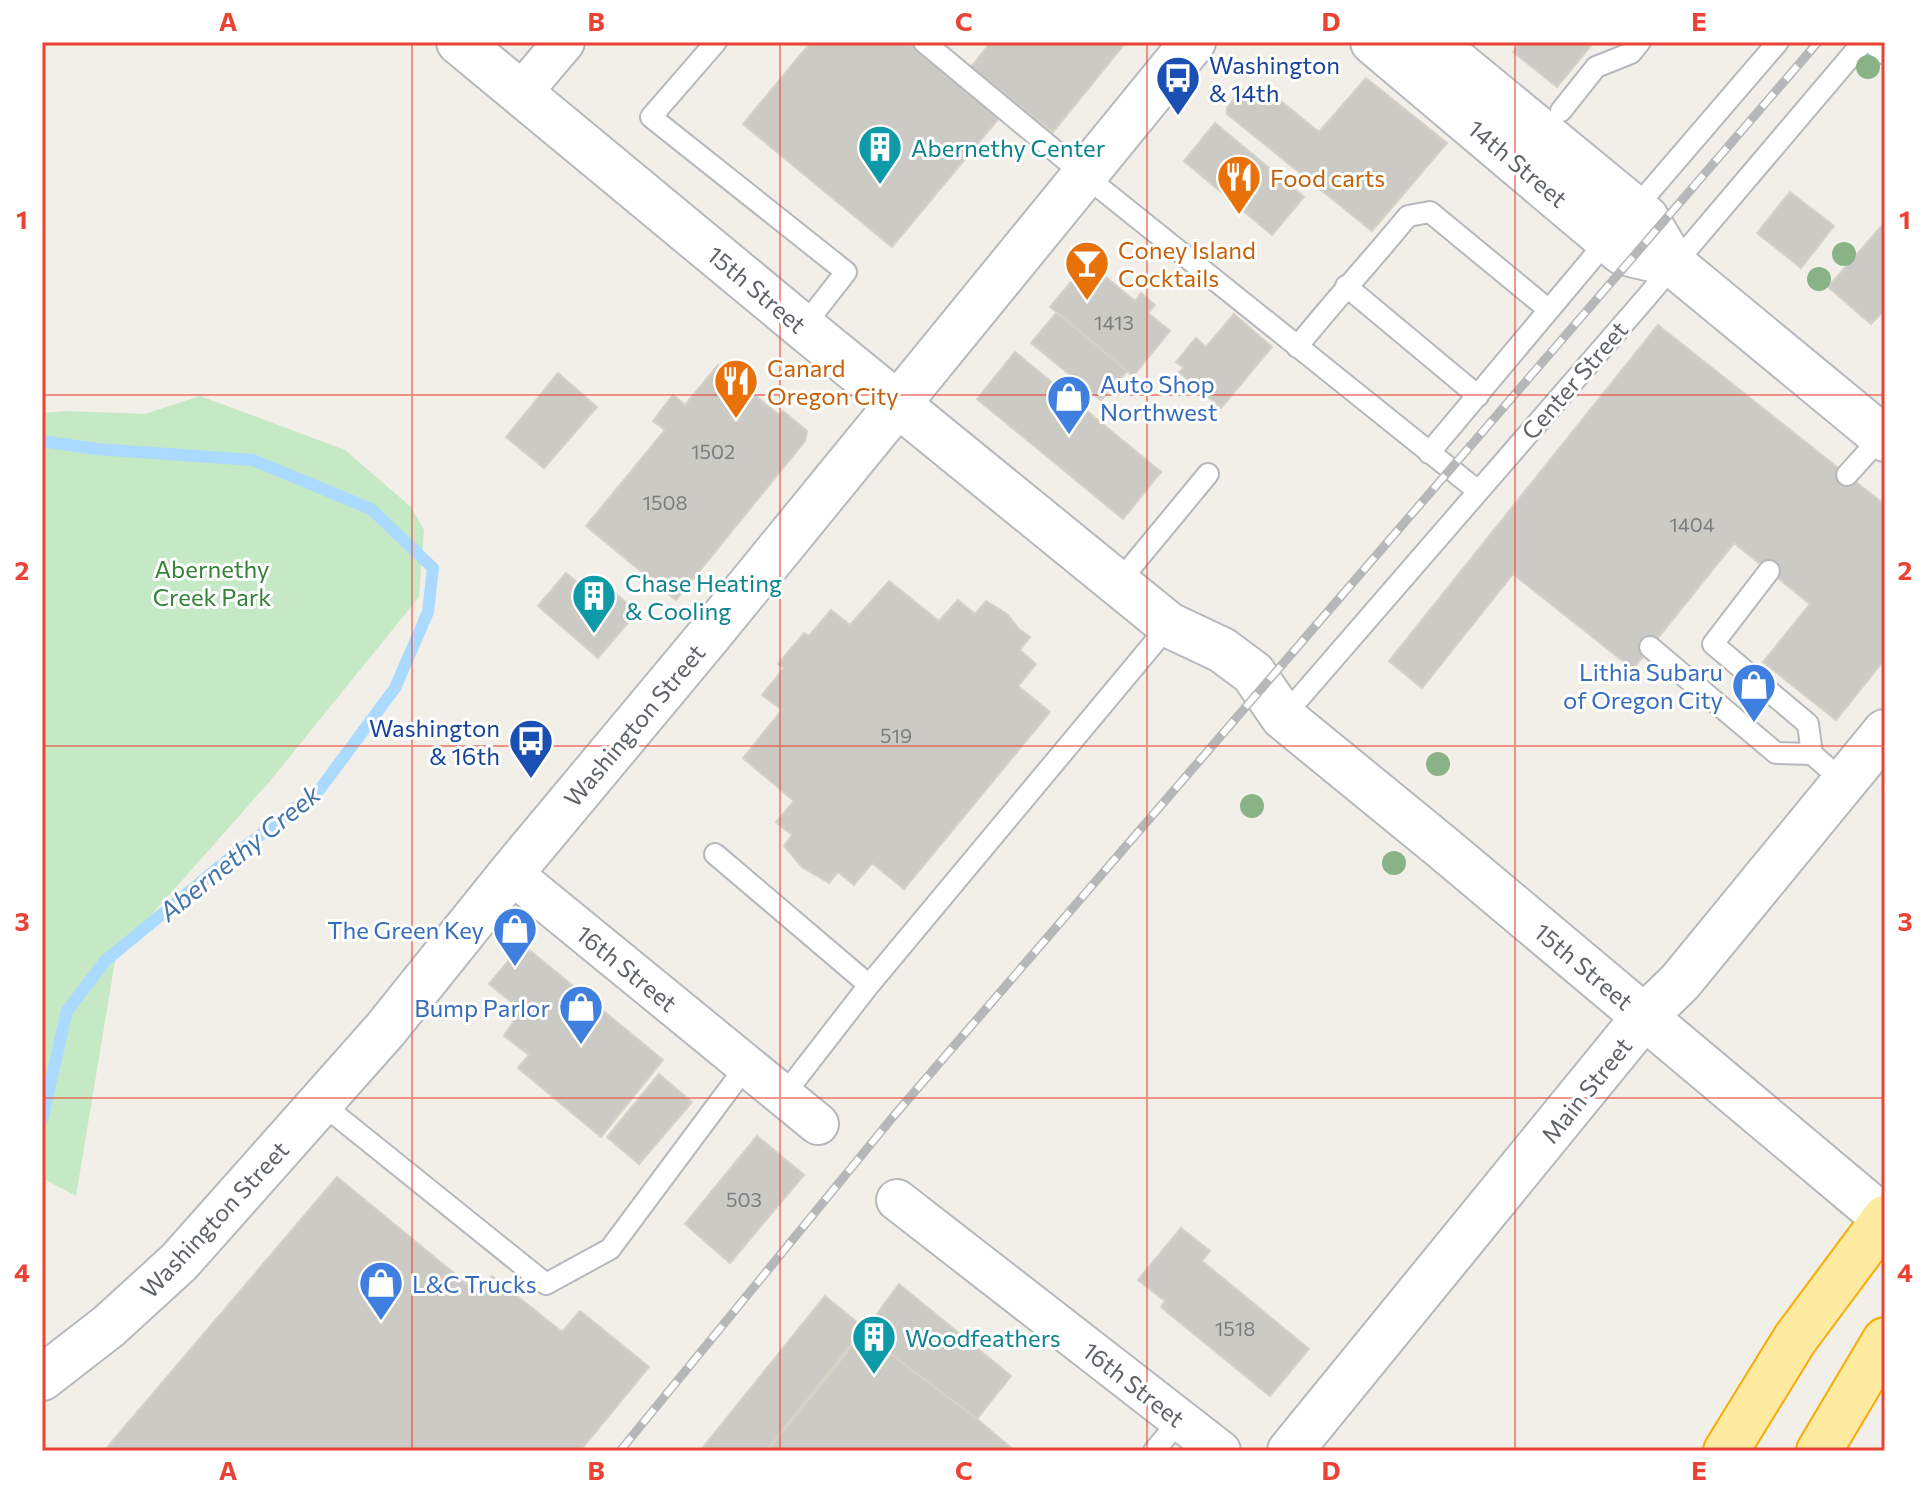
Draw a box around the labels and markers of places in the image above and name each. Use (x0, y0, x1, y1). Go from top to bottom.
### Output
place label: Washington & 14th (1209, 50, 1340, 107)
bus stop icon: Washington & 14th (1154, 54, 1202, 117)
building icon: Abernethy Center (856, 123, 904, 186)
place label: Abernethy Center (911, 133, 1106, 162)
restaurant icon: Food carts (1215, 153, 1263, 216)
place label: Food carts (1270, 163, 1385, 192)
place label: Coney Island Cocktails (1118, 235, 1256, 292)
bar icon: Coney Island Cocktails (1063, 239, 1111, 302)
place label: Canard Oregon City (767, 353, 899, 410)
restaurant icon: Canard Oregon City (712, 357, 760, 420)
place label: Auto Shop Northwest (1100, 369, 1218, 426)
shop icon: Auto Shop Northwest (1045, 373, 1093, 436)
place label: Chase Heating & Cooling (625, 568, 782, 625)
building icon: Chase Heating & Cooling (570, 572, 618, 635)
place label: Lithia Subaru of Oregon City (1563, 657, 1723, 714)
shop icon: Lithia Subaru of Oregon City (1730, 661, 1778, 724)
place label: Washington & 16th (369, 713, 500, 770)
bus stop icon: Washington & 16th (507, 717, 555, 780)
shop icon: The Green Key (491, 905, 539, 968)
place label: The Green Key (327, 915, 484, 944)
shop icon: Bump Parlor (557, 983, 605, 1046)
place label: Bump Parlor (414, 993, 550, 1022)
shop icon: L&C Trucks (357, 1259, 405, 1322)
place label: L&C Trucks (412, 1269, 537, 1298)
building icon: Woodfeathers (850, 1313, 898, 1376)
place label: Woodfeathers (905, 1323, 1061, 1352)

